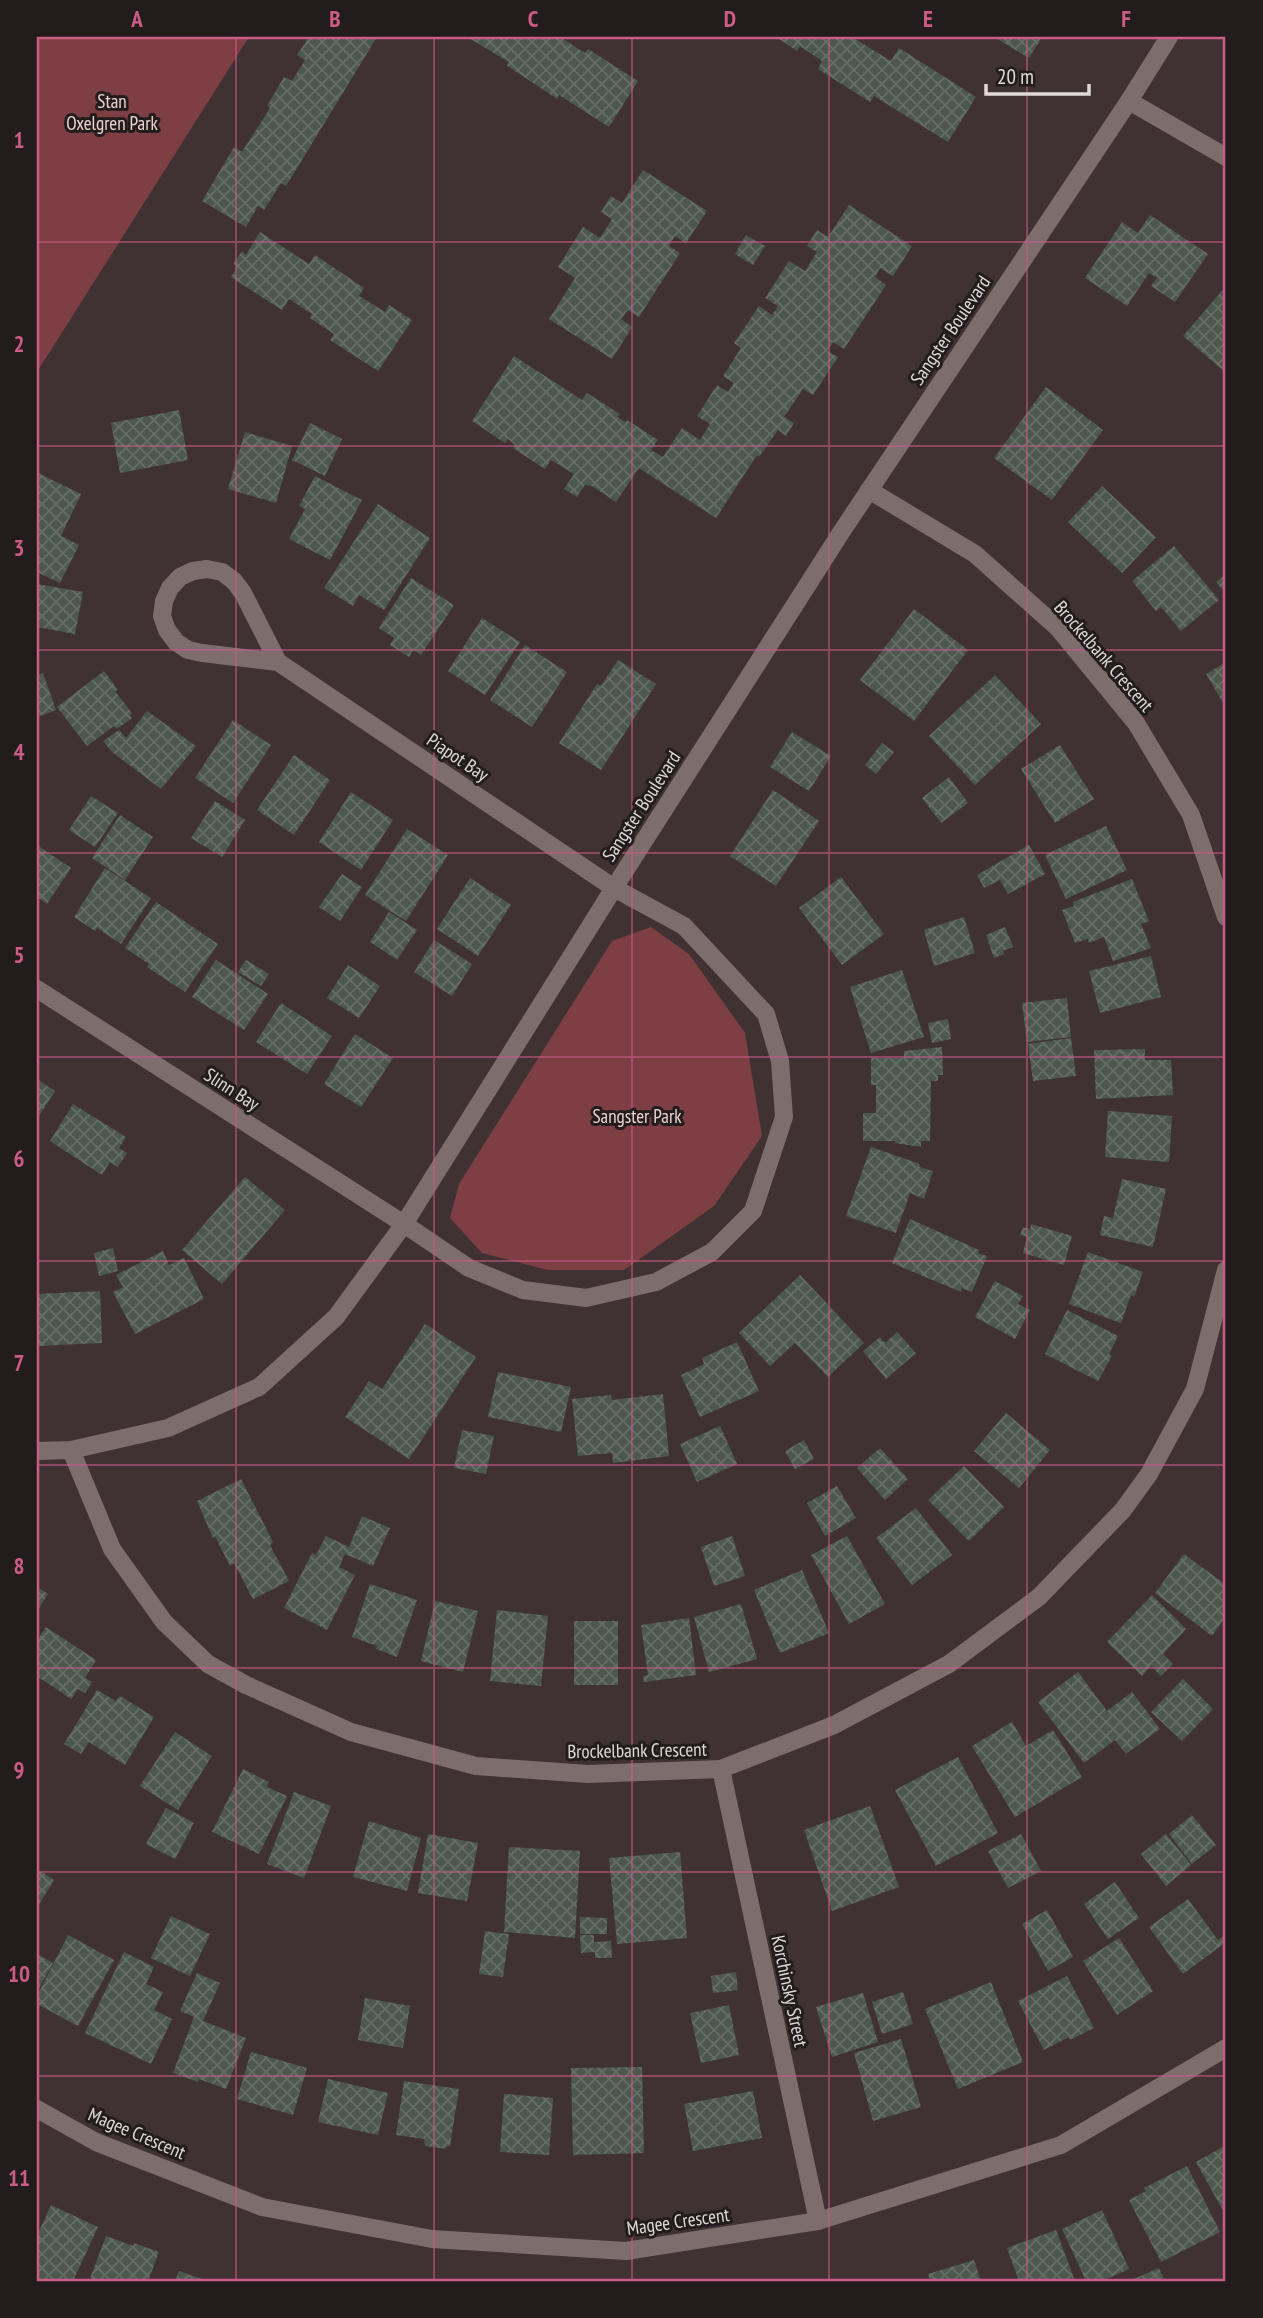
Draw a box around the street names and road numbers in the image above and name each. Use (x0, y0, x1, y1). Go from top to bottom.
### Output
street label: Sangster Boulevard (905, 271, 995, 389)
street label: Brockelbank Crescent (1049, 595, 1159, 717)
street label: Piapot Bay (422, 728, 494, 787)
street label: Sangster Boulevard (596, 746, 686, 866)
street label: Slinn Bay (200, 1062, 265, 1116)
street label: Brockelbank Crescent (567, 1737, 708, 1763)
street label: Korchinsky Street (766, 1933, 814, 2050)
street label: Magee Crescent (85, 2102, 190, 2165)
street label: Magee Crescent (625, 2202, 732, 2240)

